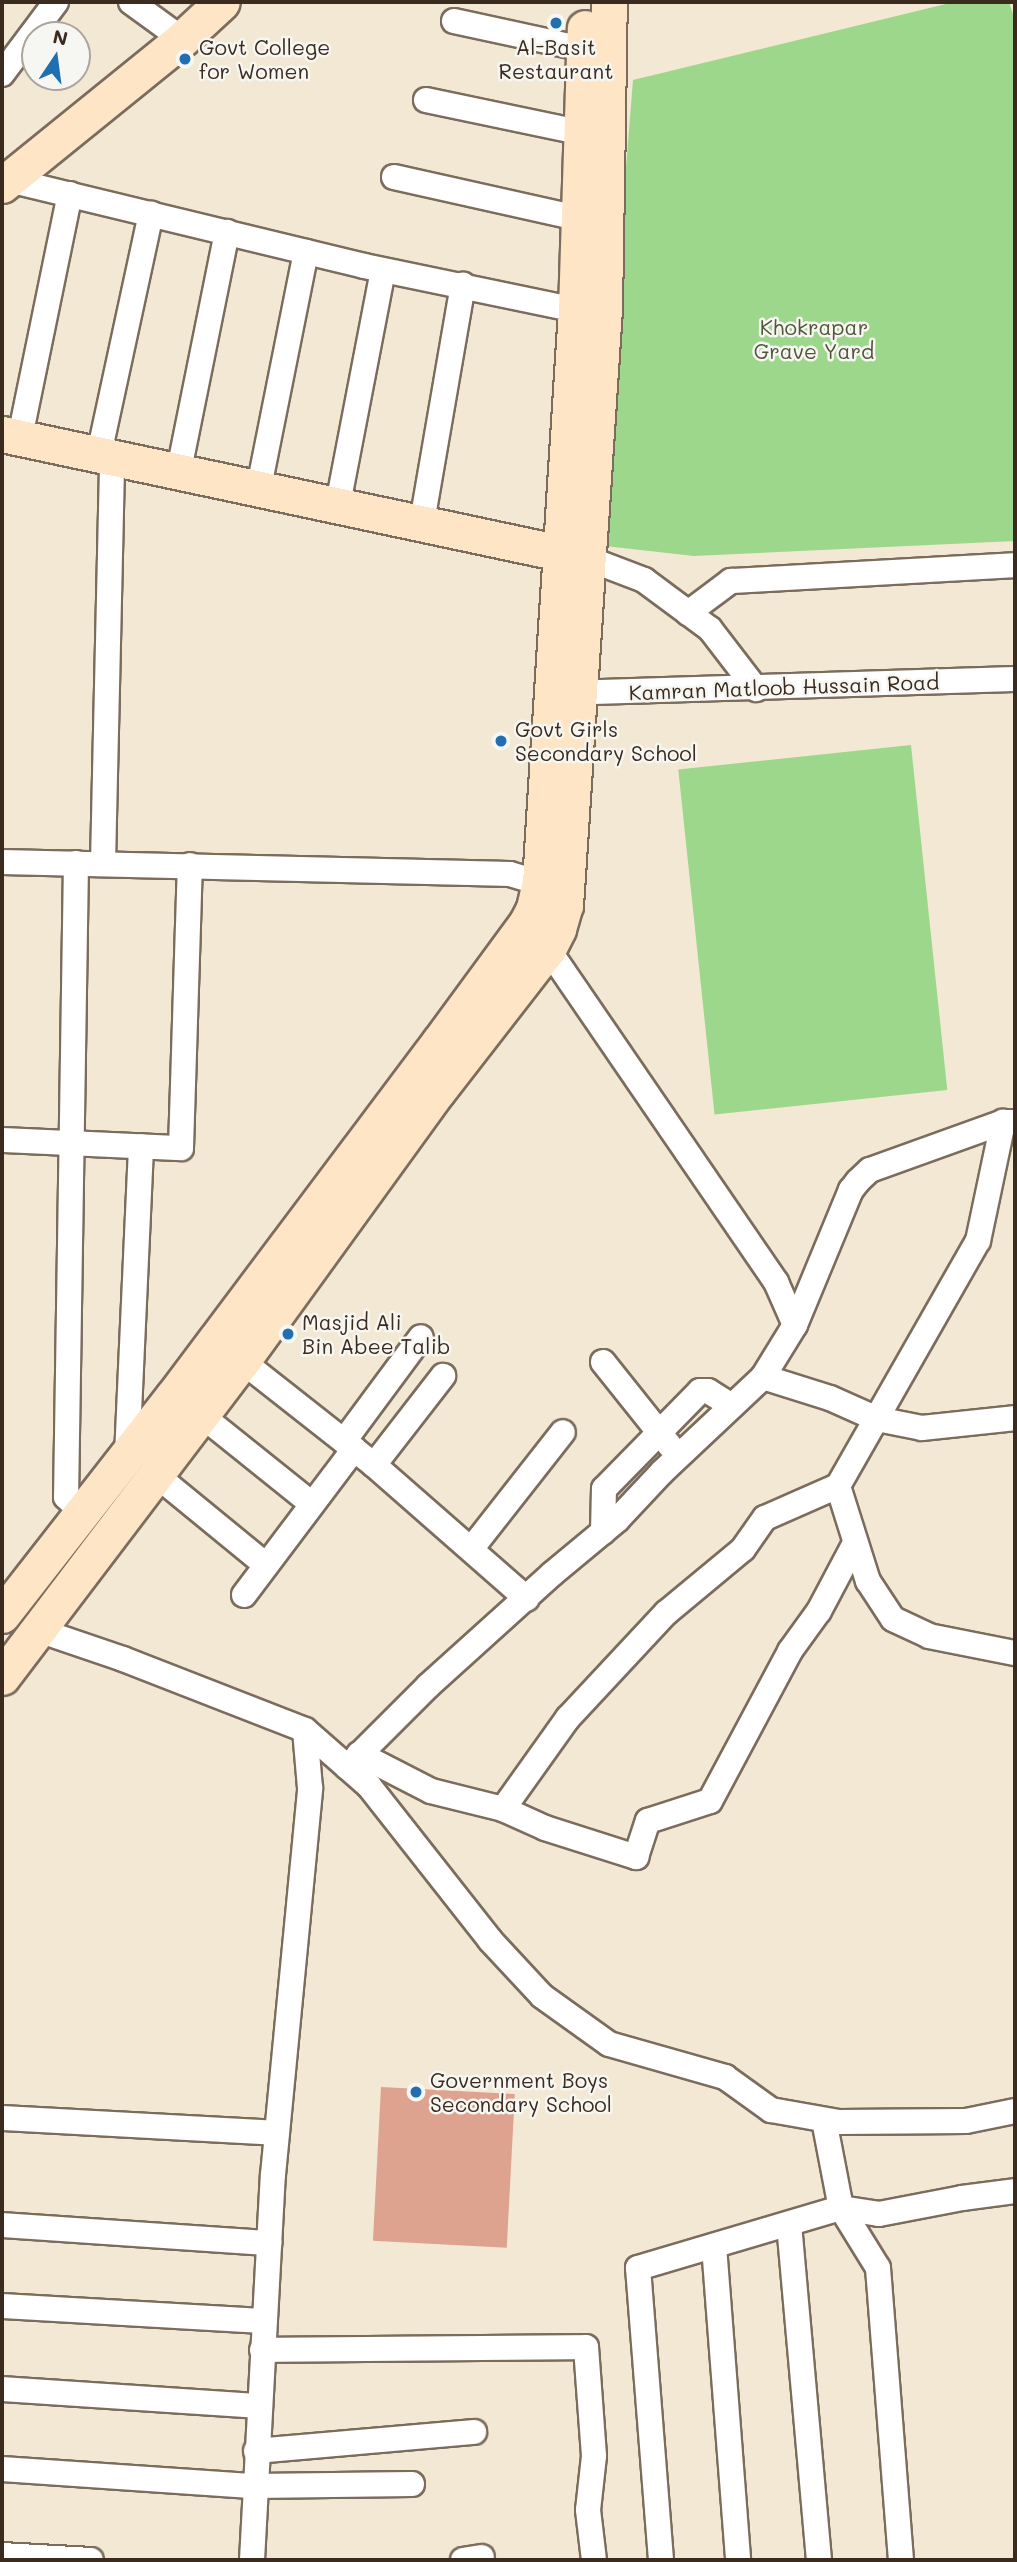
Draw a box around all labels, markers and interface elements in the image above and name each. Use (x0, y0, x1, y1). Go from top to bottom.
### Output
marker: Al-Basit Restaurant (548, 15, 564, 31)
north arrow (21, 21, 91, 91)
text: N (51, 23, 70, 51)
place label: Govt College for Women (199, 34, 330, 84)
place label: Al-Basit Restaurant (499, 34, 613, 84)
marker: Govt College for Women (177, 51, 193, 67)
park label: Khokrapar Grave Yard (754, 314, 874, 364)
street label: Kamran Matloob Hussain Road (628, 669, 940, 705)
place label: Govt Girls Secondary School (515, 716, 697, 766)
marker: Govt Girls Secondary School (493, 733, 509, 749)
place label: Masjid Ali Bin Abee Talib (302, 1309, 450, 1359)
marker: Masjid Ali Bin Abee Talib (280, 1326, 296, 1342)
place label: Government Boys Secondary School (430, 2067, 612, 2117)
marker: Government Boys Secondary School (408, 2084, 424, 2100)

